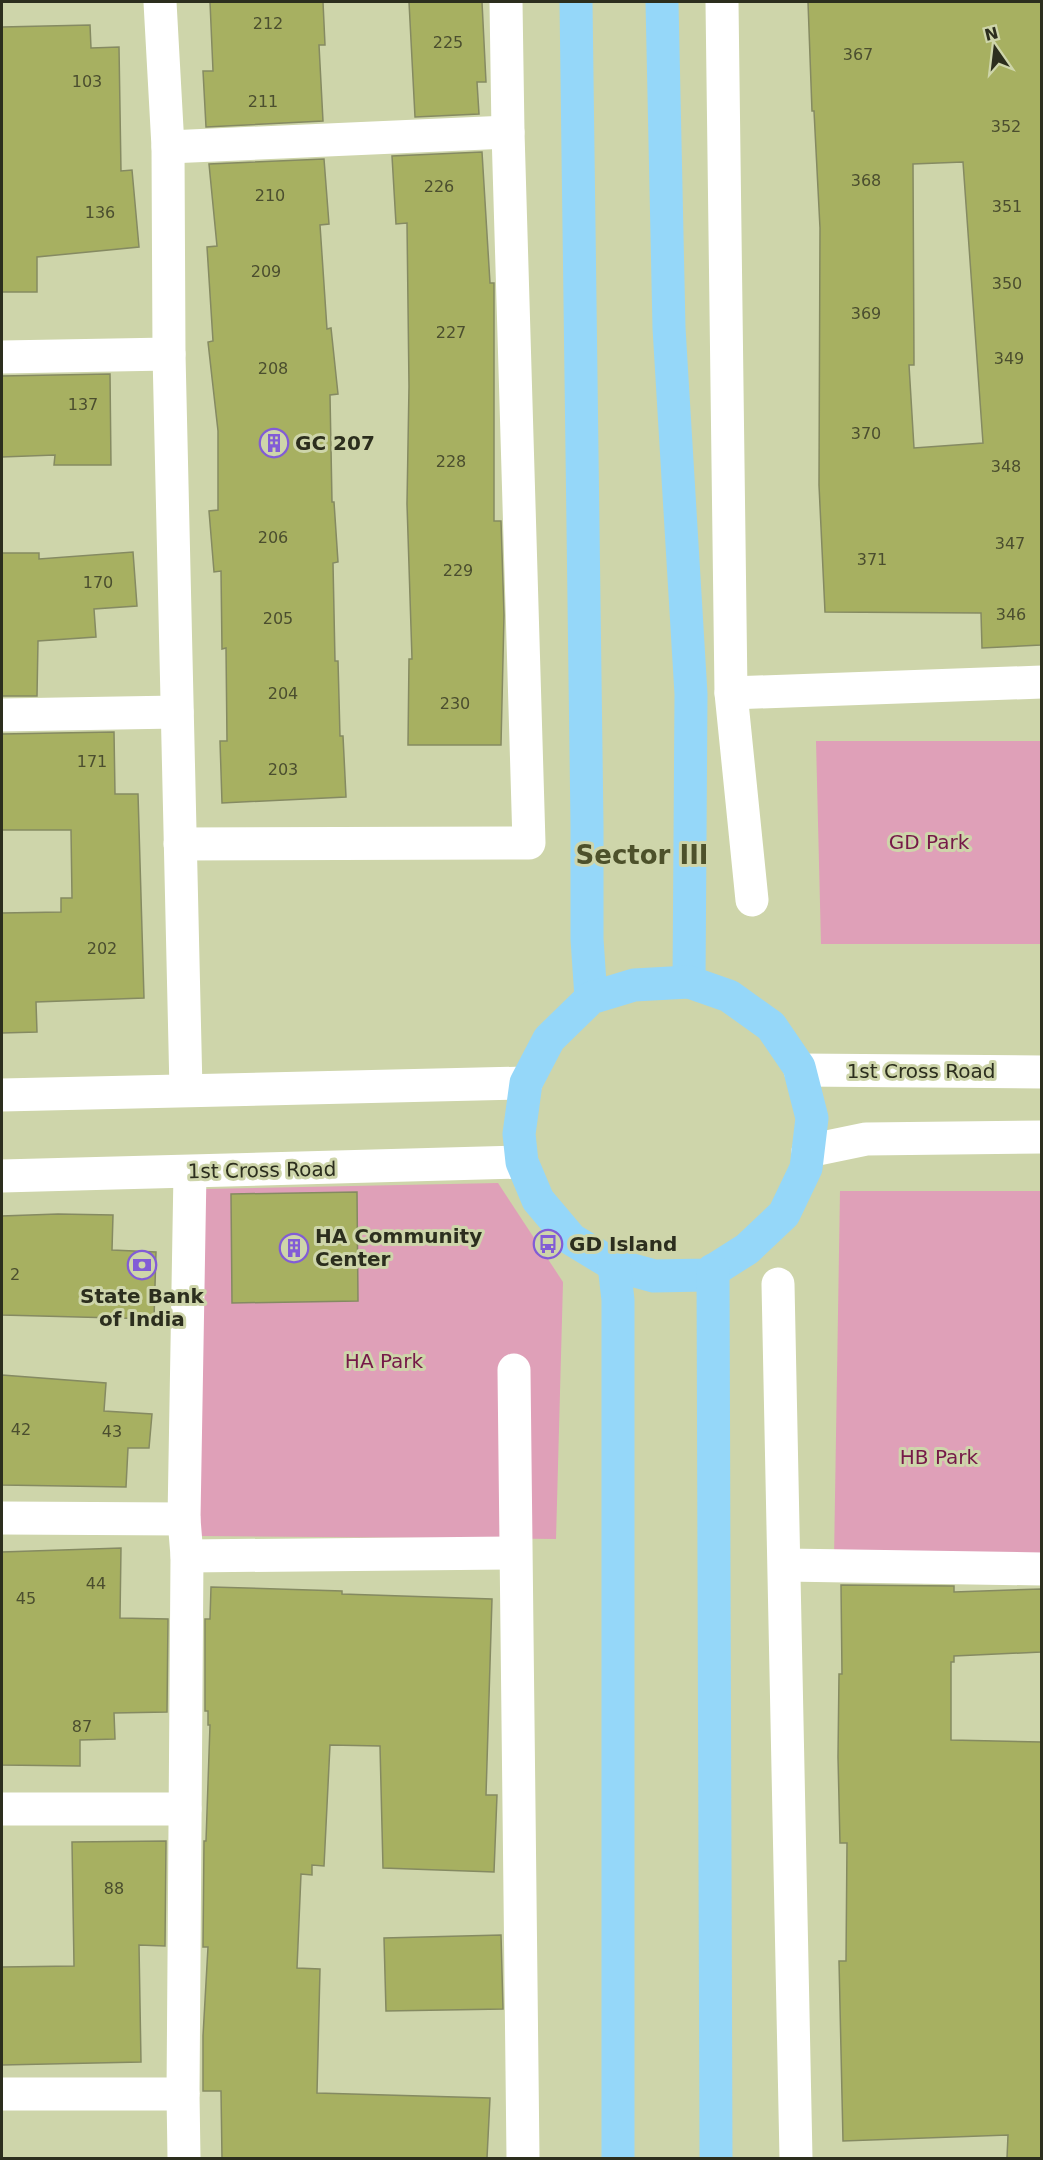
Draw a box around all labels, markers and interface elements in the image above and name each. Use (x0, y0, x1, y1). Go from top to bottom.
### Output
house number: 212 (253, 14, 283, 33)
north arrow (965, 18, 1025, 78)
text: N (983, 23, 1000, 45)
house number: 225 (433, 33, 463, 52)
house number: 367 (843, 45, 873, 64)
house number: 103 (72, 72, 102, 91)
house number: 211 (248, 92, 278, 111)
house number: 352 (991, 117, 1021, 136)
house number: 368 (851, 171, 881, 190)
house number: 226 (424, 177, 454, 196)
house number: 210 (255, 186, 285, 205)
house number: 351 (992, 197, 1022, 216)
house number: 136 (85, 203, 115, 222)
house number: 209 (251, 262, 281, 281)
house number: 350 (992, 274, 1022, 293)
house number: 369 (851, 304, 881, 323)
house number: 227 (436, 323, 466, 342)
house number: 349 (994, 349, 1024, 368)
house number: 208 (258, 359, 288, 378)
house number: 137 (68, 395, 98, 414)
house number: 370 (851, 424, 881, 443)
building icon: GC 207 (258, 427, 290, 459)
place label: GC 207 (295, 431, 375, 455)
house number: 228 (436, 452, 466, 471)
house number: 348 (991, 457, 1021, 476)
house number: 206 (258, 528, 288, 547)
house number: 347 (995, 534, 1025, 553)
house number: 371 (857, 550, 887, 569)
house number: 229 (443, 561, 473, 580)
house number: 170 (83, 573, 113, 592)
house number: 346 (996, 605, 1026, 624)
house number: 205 (263, 609, 293, 628)
house number: 204 (268, 684, 298, 703)
house number: 230 (440, 694, 470, 713)
house number: 171 (77, 752, 107, 771)
house number: 203 (268, 760, 298, 779)
park label: GD Park (889, 830, 970, 854)
district label: Sector III (576, 840, 708, 870)
house number: 202 (87, 939, 117, 958)
street label: 1st Cross Road (847, 1059, 995, 1083)
street label: 1st Cross Road (187, 1157, 337, 1183)
place label: HA Community Center (315, 1224, 482, 1271)
bus stop icon: GD Island (532, 1228, 564, 1260)
building icon: HA Community Center (278, 1232, 310, 1264)
place label: GD Island (569, 1232, 677, 1256)
bank icon: State Bank of India (126, 1249, 158, 1281)
house number: 2 (10, 1265, 20, 1284)
place label: State Bank of India (80, 1284, 205, 1331)
park label: HA Park (345, 1349, 424, 1373)
house number: 42 (11, 1420, 31, 1439)
house number: 43 (102, 1422, 122, 1441)
park label: HB Park (900, 1445, 979, 1469)
house number: 44 (86, 1574, 106, 1593)
house number: 45 (16, 1589, 36, 1608)
house number: 87 (72, 1717, 92, 1736)
house number: 88 (104, 1879, 124, 1898)

